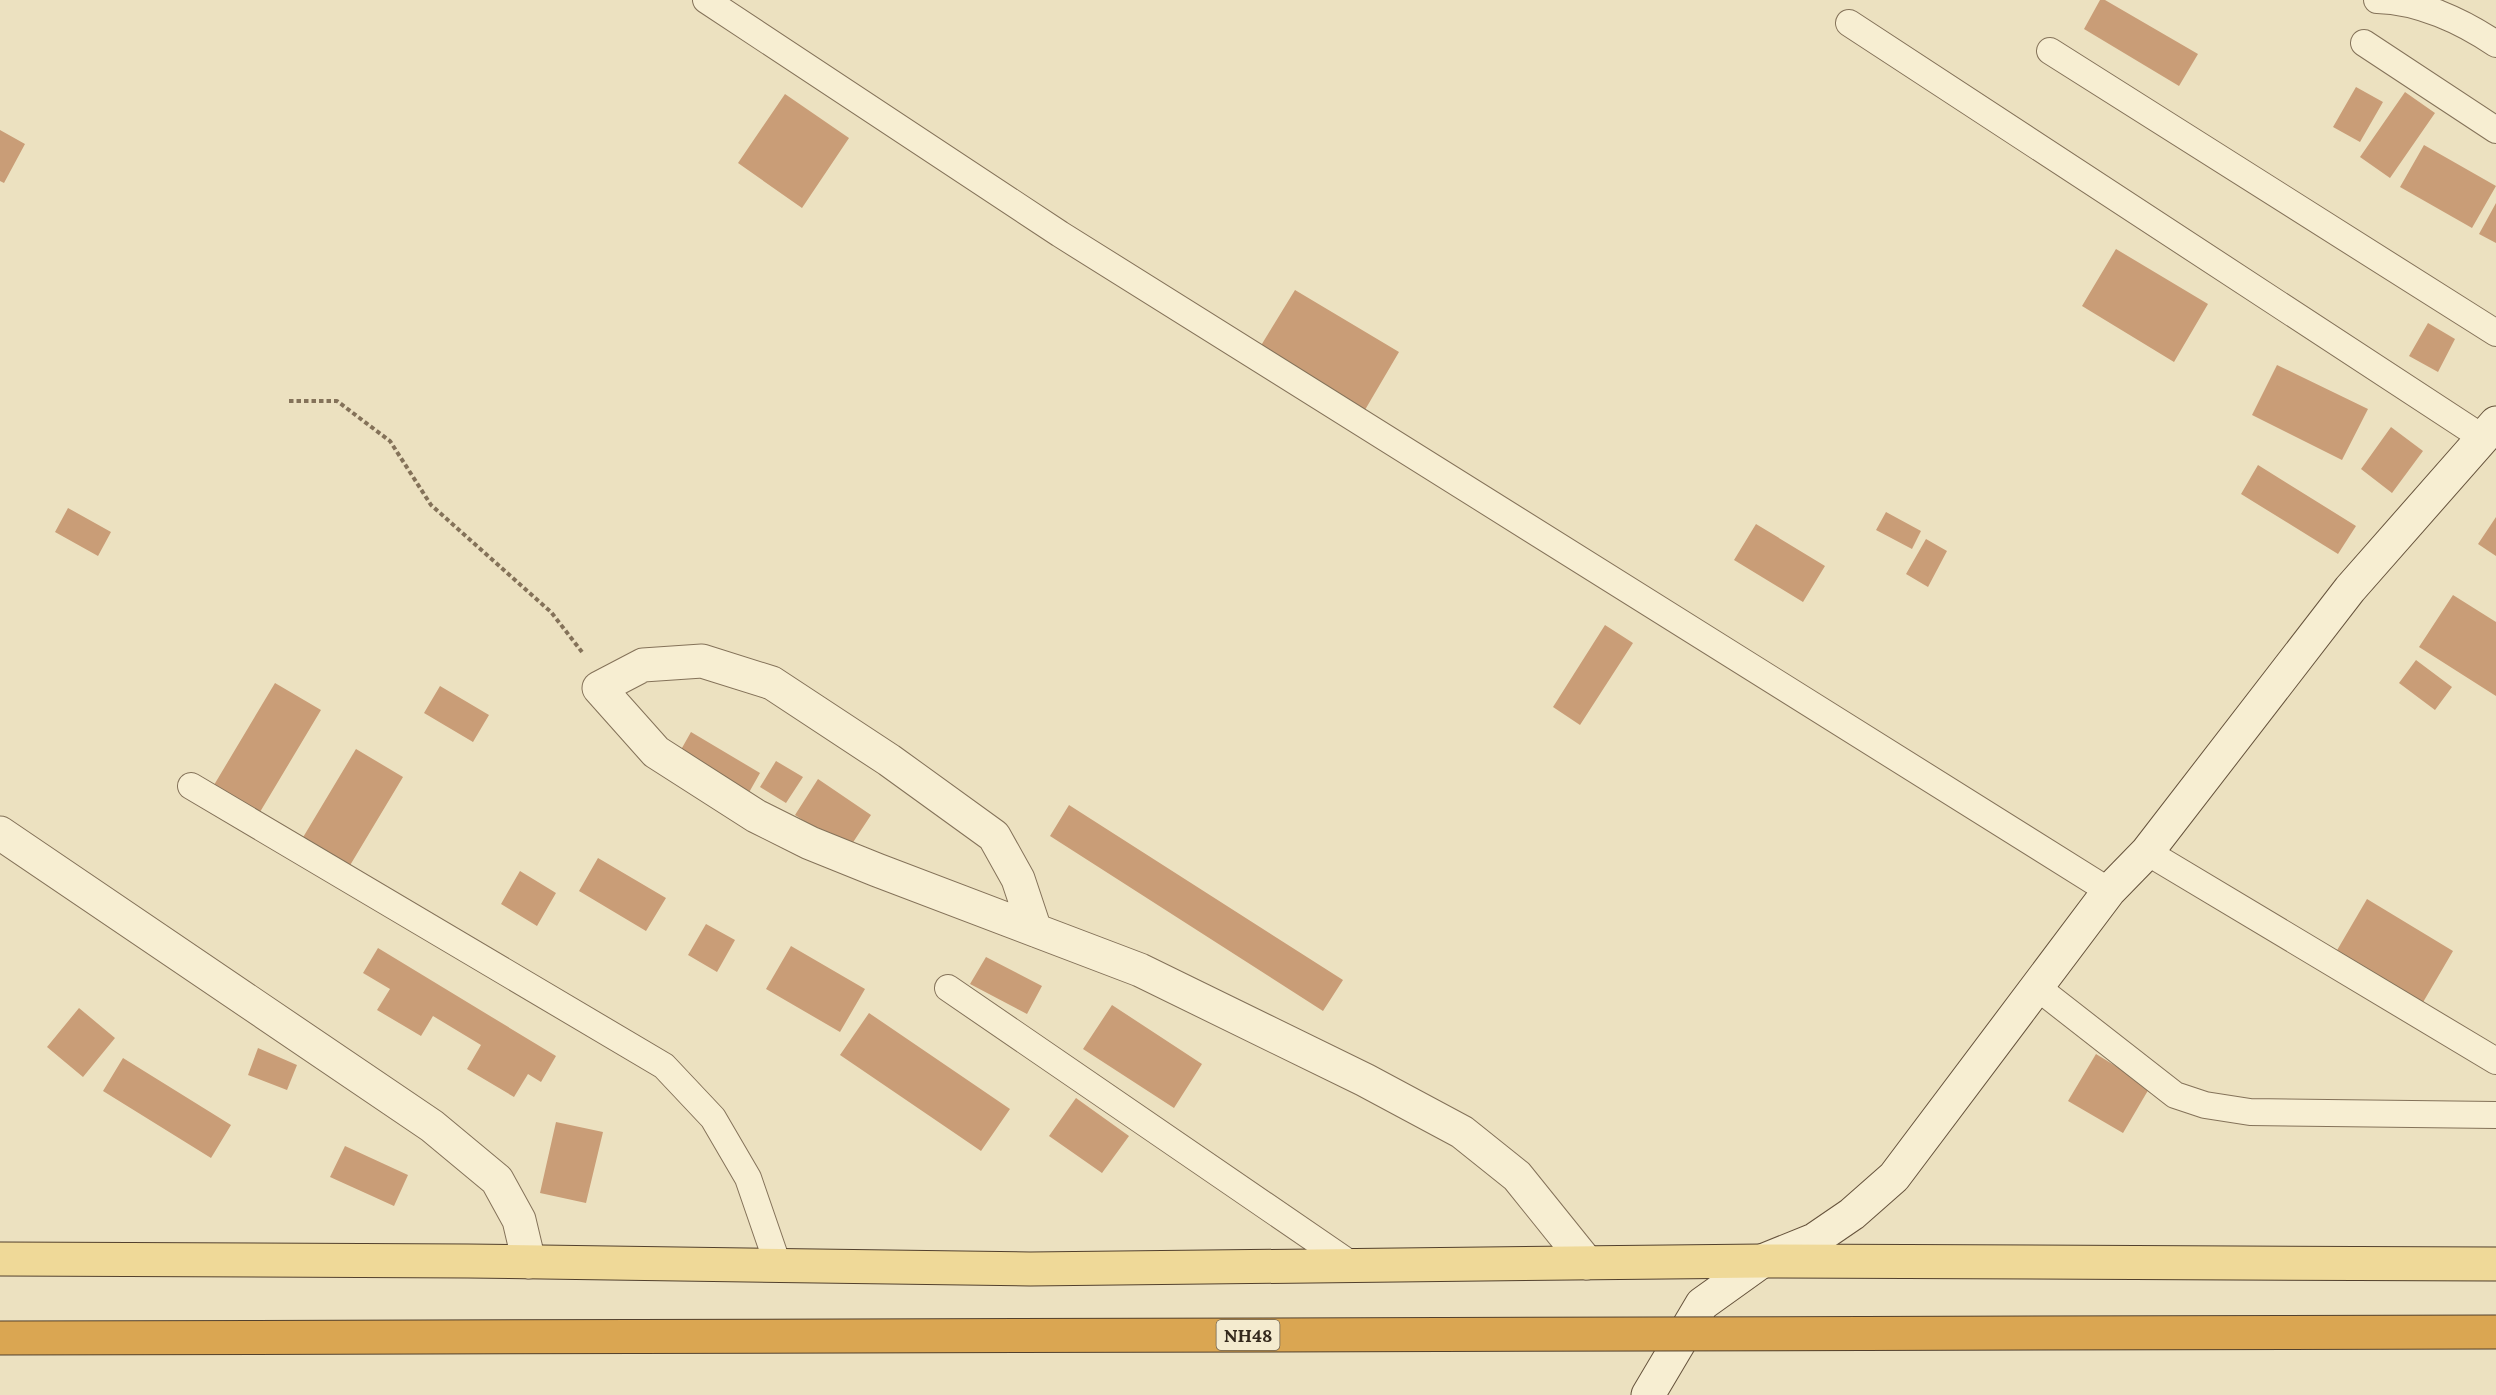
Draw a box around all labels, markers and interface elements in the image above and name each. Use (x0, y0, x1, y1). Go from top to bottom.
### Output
road number: NH48 (1216, 1320, 1280, 1350)

